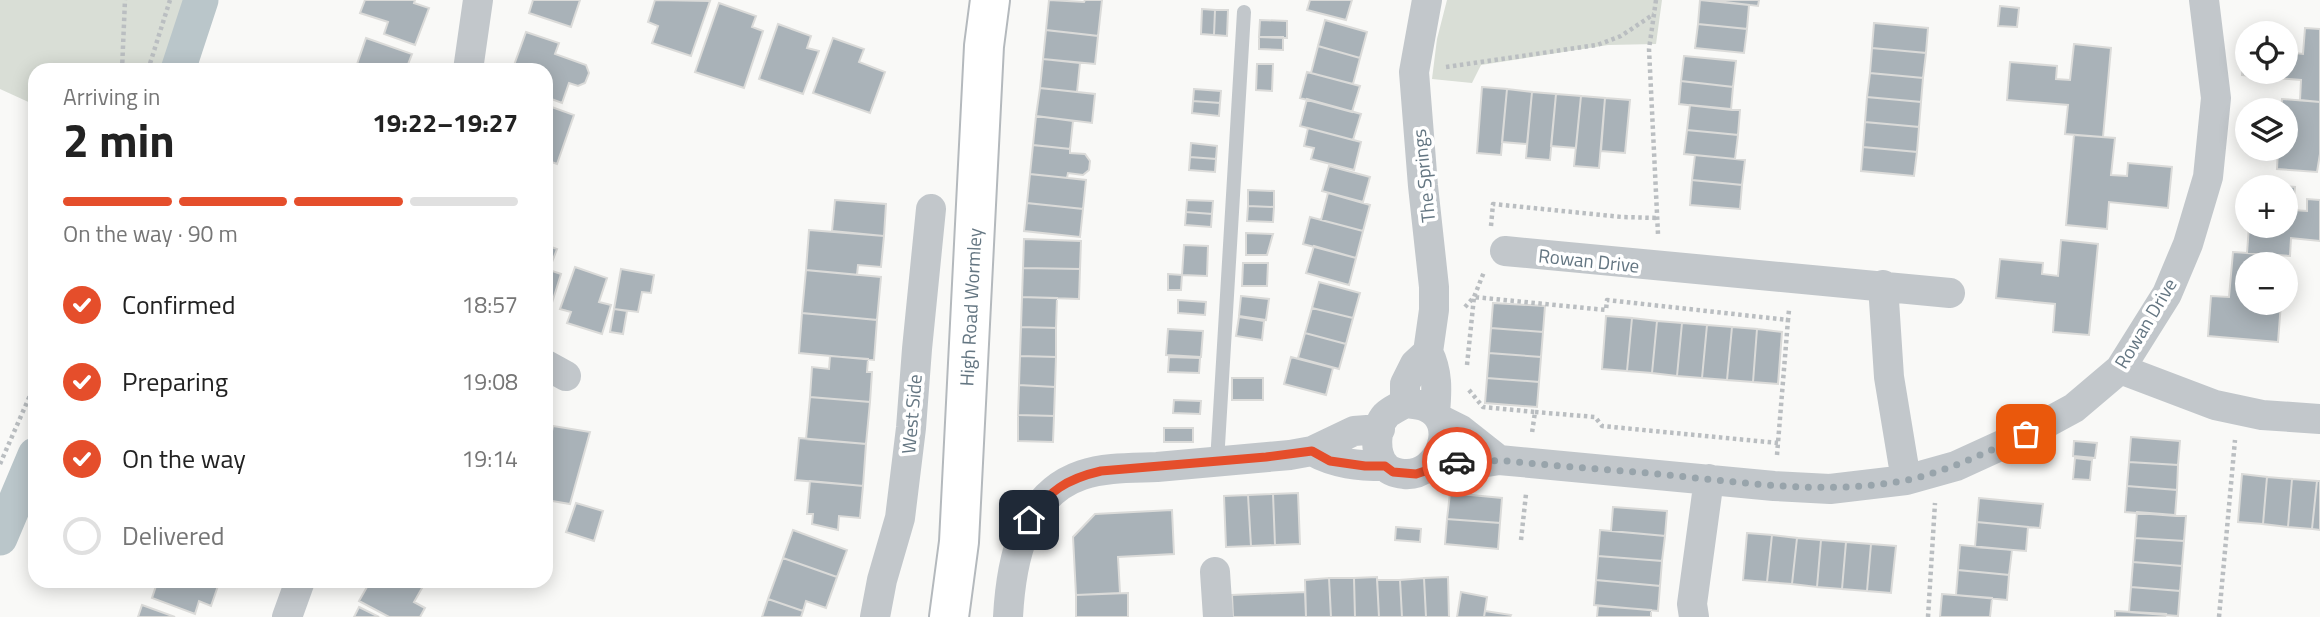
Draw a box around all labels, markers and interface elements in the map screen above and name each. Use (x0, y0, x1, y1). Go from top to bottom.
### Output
map controls (2235, 21, 2298, 315)
button: locate (2235, 21, 2298, 84)
text: Arriving in (63, 79, 160, 114)
button: layers (2235, 98, 2298, 161)
text: 19:22–19:27 (372, 103, 518, 142)
text: 2 min (63, 105, 175, 175)
street label: The Springs (1404, 128, 1442, 224)
button: + (2235, 175, 2298, 238)
text: On the way · 90 m (63, 216, 238, 251)
street label: High Road Wormley (951, 227, 989, 387)
street label: Rowan Drive (1537, 240, 1641, 280)
button: − (2235, 252, 2298, 315)
street label: Rowan Drive (2106, 272, 2184, 374)
text: Confirmed (122, 285, 236, 324)
icon: check (63, 286, 101, 324)
text: 18:57 (461, 287, 518, 322)
text: Preparing (122, 362, 228, 401)
icon: check (63, 363, 101, 401)
text: 19:08 (461, 364, 518, 399)
street label: West Side (893, 373, 929, 455)
pin (1996, 404, 2056, 464)
icon: bag (2007, 415, 2045, 453)
courier (1422, 427, 1492, 497)
text: On the way (122, 439, 246, 478)
icon: check (63, 440, 101, 478)
text: 19:14 (461, 441, 518, 476)
icon: car (1438, 443, 1476, 481)
pin (999, 490, 1059, 550)
icon: home (1010, 501, 1048, 539)
text: Delivered (122, 516, 225, 555)

